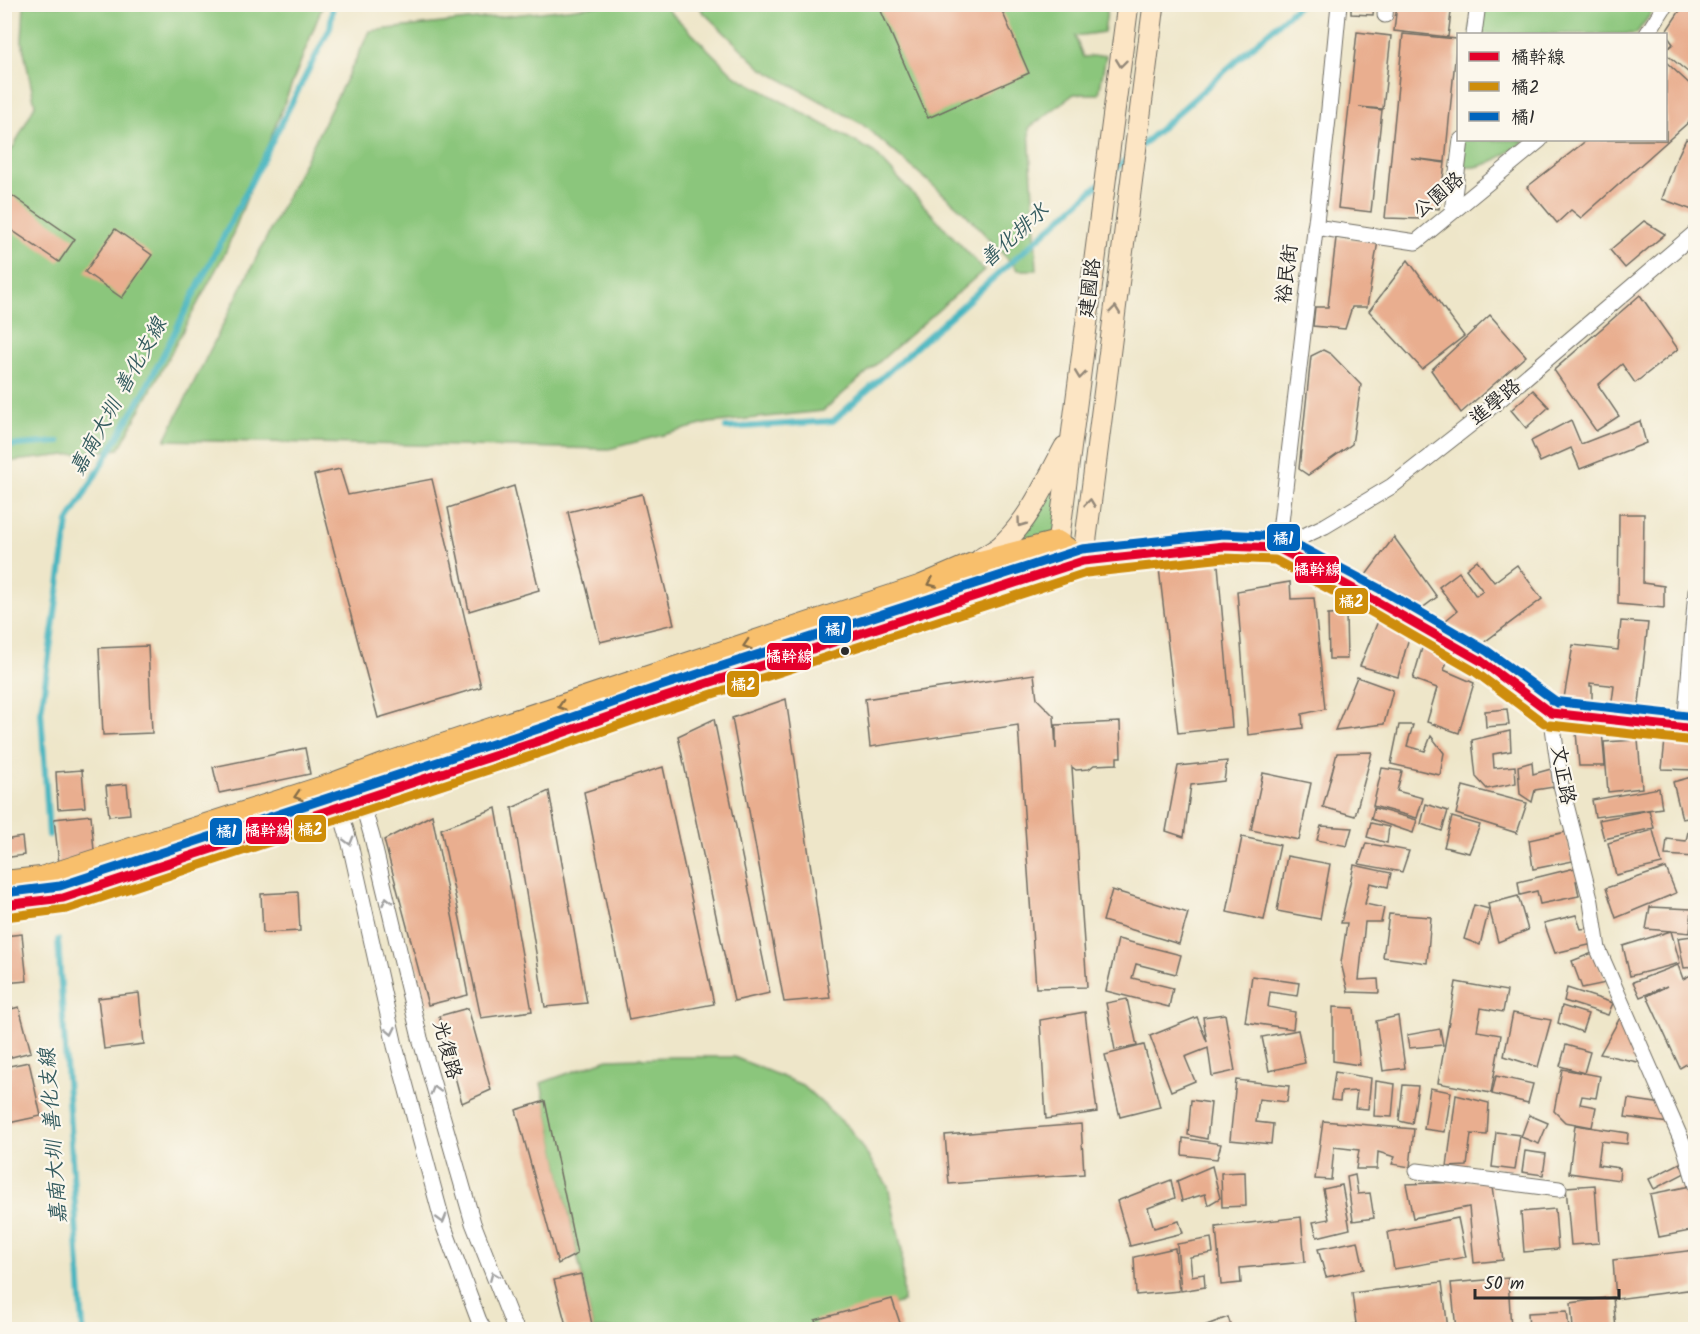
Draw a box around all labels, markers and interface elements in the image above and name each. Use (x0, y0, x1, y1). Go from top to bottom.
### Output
legend (1457, 33, 1667, 141)
text: 橘幹線 (1511, 44, 1565, 73)
one-way arrow (1115, 58, 1127, 67)
text: 橘2 (1511, 74, 1539, 103)
text: 橘1 (1511, 104, 1535, 133)
street label: 公園路 (1406, 164, 1473, 228)
water label: 善化排水 (973, 195, 1058, 276)
street label: 裕民街 (1268, 242, 1308, 306)
street label: 建國路 (1071, 255, 1111, 320)
one-way arrow (1108, 305, 1120, 314)
water label: 嘉南大圳 善化支線 (62, 311, 177, 482)
one-way arrow (1074, 370, 1087, 380)
street label: 進學路 (1463, 371, 1530, 435)
one-way arrow (1084, 499, 1096, 508)
one-way arrow (1017, 516, 1028, 527)
line badge: 橘1 (1266, 523, 1301, 552)
text: 橘1 (1273, 527, 1294, 552)
line badge: 橘幹線 (1294, 555, 1340, 584)
text: 橘幹線 (1293, 558, 1341, 583)
one-way arrow (927, 576, 938, 588)
line badge: 橘2 (1334, 587, 1369, 615)
text: 橘2 (1338, 590, 1364, 615)
line badge: 橘1 (818, 615, 852, 644)
text: 橘1 (825, 618, 846, 643)
one-way arrow (742, 637, 753, 650)
line badge: 橘幹線 (766, 642, 812, 671)
text: 橘幹線 (765, 645, 813, 670)
unlabelled marker (839, 645, 851, 657)
line badge: 橘2 (726, 670, 760, 698)
text: 橘2 (730, 673, 756, 698)
one-way arrow (557, 698, 568, 711)
street label: 文正路 (1541, 743, 1583, 808)
one-way arrow (293, 789, 304, 801)
line badge: 橘2 (293, 814, 327, 843)
line badge: 橘幹線 (245, 816, 290, 845)
line badge: 橘1 (209, 817, 243, 846)
text: 橘2 (297, 818, 323, 843)
text: 橘幹線 (244, 819, 292, 844)
text: 橘1 (216, 820, 237, 845)
one-way arrow (342, 835, 354, 846)
one-way arrow (382, 896, 395, 906)
street label: 光復路 (423, 1017, 469, 1084)
one-way arrow (384, 1026, 397, 1036)
water label: 嘉南大圳 善化支線 (31, 1046, 77, 1225)
one-way arrow (430, 1085, 442, 1096)
one-way arrow (435, 1213, 447, 1224)
scale bar (1475, 1262, 1619, 1300)
text: 50 m (1484, 1270, 1524, 1299)
one-way arrow (488, 1271, 501, 1282)

